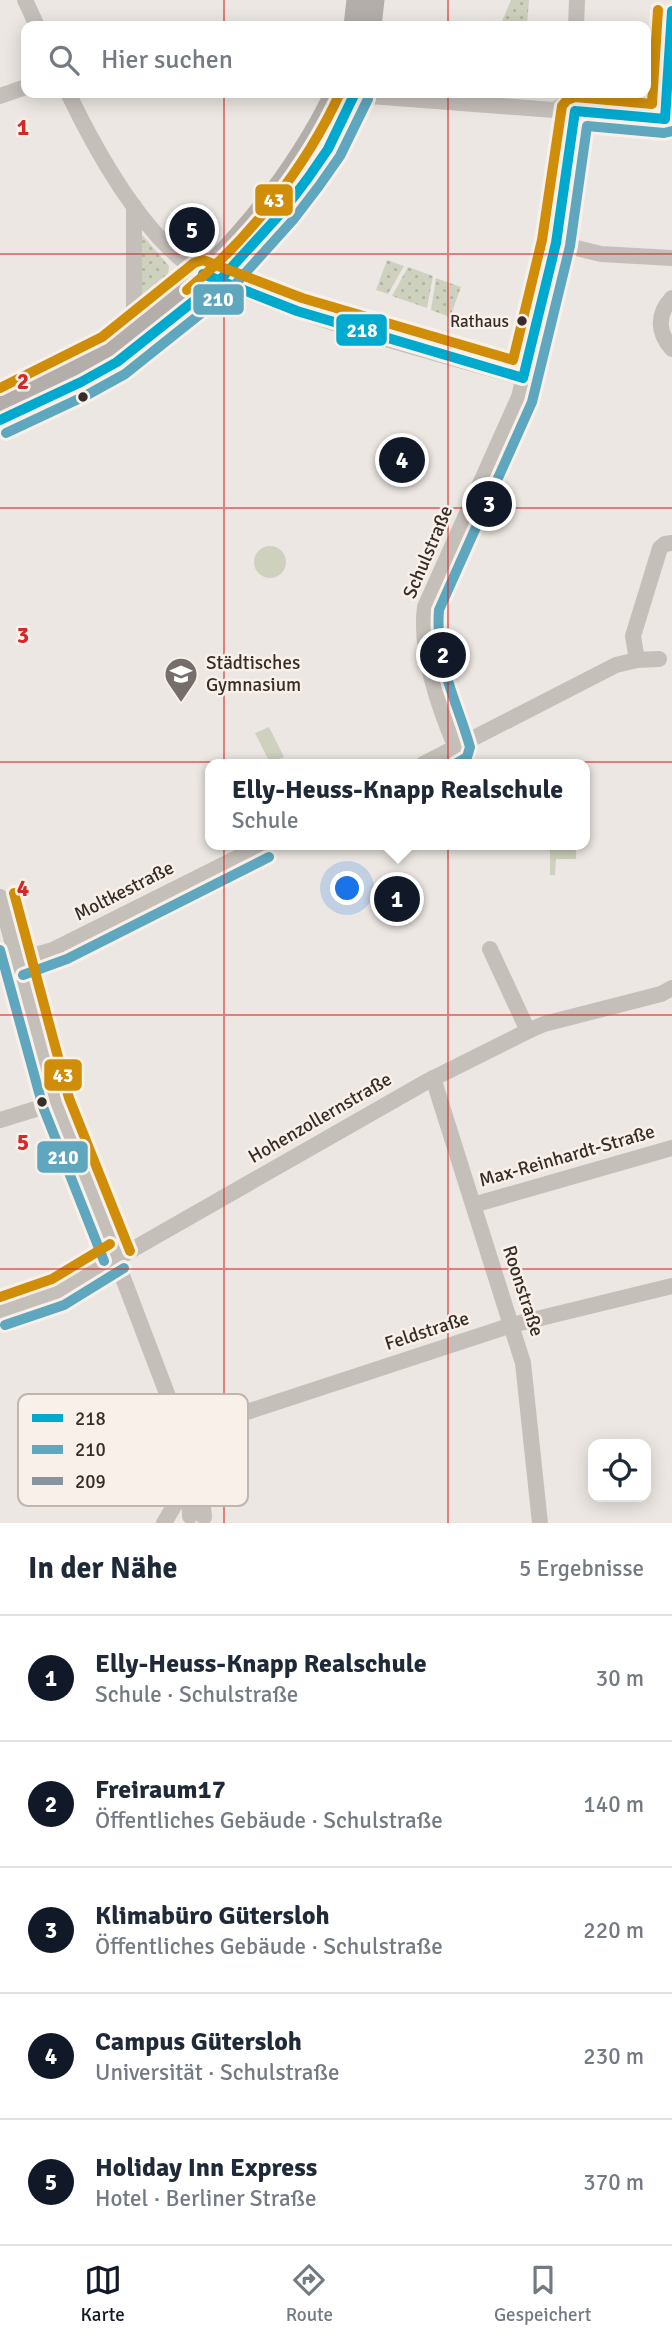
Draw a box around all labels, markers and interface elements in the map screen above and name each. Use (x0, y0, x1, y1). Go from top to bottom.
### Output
search box (21, 21, 651, 98)
icon: search (45, 41, 83, 79)
text: Hier suchen (101, 44, 233, 76)
text: 1 (17, 113, 29, 142)
line badge: 43 (254, 183, 294, 217)
text: 43 (264, 189, 284, 213)
pin: 5 (169, 204, 215, 256)
line badge: 210 (192, 283, 245, 316)
text: 210 (203, 288, 233, 312)
place label: Rathaus (450, 311, 509, 332)
line badge: 218 (335, 313, 388, 347)
marker: Rathaus (515, 314, 529, 328)
text: 218 (347, 319, 377, 343)
text: 2 (17, 367, 29, 396)
unlabelled marker (76, 390, 90, 404)
pin: 4 (379, 434, 425, 486)
pin: 3 (466, 478, 512, 530)
street label: Schulstraße (398, 502, 458, 602)
text: 3 (17, 621, 29, 650)
pin: 2 (420, 629, 466, 681)
place label: Städtisches Gymnasium (206, 651, 301, 697)
school or university icon: Städtisches Gymnasium (162, 655, 200, 704)
popup (205, 759, 590, 850)
text: Elly-Heuss-Knapp Realschule (232, 774, 563, 806)
text: Schule (232, 806, 298, 835)
street label: Moltkestraße (70, 856, 178, 926)
your location (330, 871, 364, 905)
pin: 1 (374, 873, 420, 925)
text: 4 (17, 874, 29, 903)
line badge: 43 (43, 1058, 83, 1092)
text: 43 (53, 1064, 73, 1088)
street label: Hohenzollernstraße (244, 1067, 396, 1169)
unlabelled marker (35, 1095, 49, 1109)
street label: Max-Reinhardt-Straße (476, 1119, 658, 1193)
text: 5 (17, 1128, 29, 1157)
line badge: 210 (36, 1140, 89, 1174)
text: 210 (48, 1146, 78, 1170)
street label: Roonstraße (497, 1243, 549, 1339)
street label: Feldstraße (382, 1306, 472, 1356)
legend (18, 1394, 248, 1506)
text: 218 (75, 1407, 106, 1431)
text: 210 (75, 1438, 106, 1462)
map controls (588, 1439, 651, 1502)
button: locate (588, 1439, 651, 1502)
text: 209 (75, 1470, 106, 1494)
text: In der Nähe (28, 1550, 177, 1587)
text: 5 Ergebnisse (519, 1554, 644, 1583)
text: Elly-Heuss-Knapp Realschule (95, 1648, 427, 1680)
text: 1 (45, 1664, 57, 1693)
text: 30 m (596, 1664, 644, 1693)
text: Schule · Schulstraße (95, 1680, 298, 1709)
text: Freiraum17 (95, 1774, 226, 1806)
text: 2 (45, 1790, 57, 1819)
text: 140 m (583, 1790, 644, 1819)
text: Öffentliches Gebäude · Schulstraße (95, 1806, 443, 1835)
text: Klimabüro Gütersloh (95, 1900, 330, 1932)
text: 3 (45, 1916, 57, 1945)
text: 220 m (583, 1916, 644, 1945)
text: Öffentliches Gebäude · Schulstraße (95, 1932, 443, 1961)
text: Campus Gütersloh (95, 2026, 302, 2058)
text: 4 (45, 2042, 57, 2071)
text: 230 m (583, 2042, 644, 2071)
text: Universität · Schulstraße (95, 2058, 339, 2087)
text: Holiday Inn Express (95, 2152, 317, 2184)
text: 5 (45, 2168, 57, 2197)
text: 370 m (583, 2168, 644, 2197)
text: Hotel · Berliner Straße (95, 2184, 317, 2213)
tab: Karte (80, 2261, 125, 2327)
tab: Route (286, 2261, 333, 2327)
tab: Gespeichert (494, 2261, 592, 2327)

